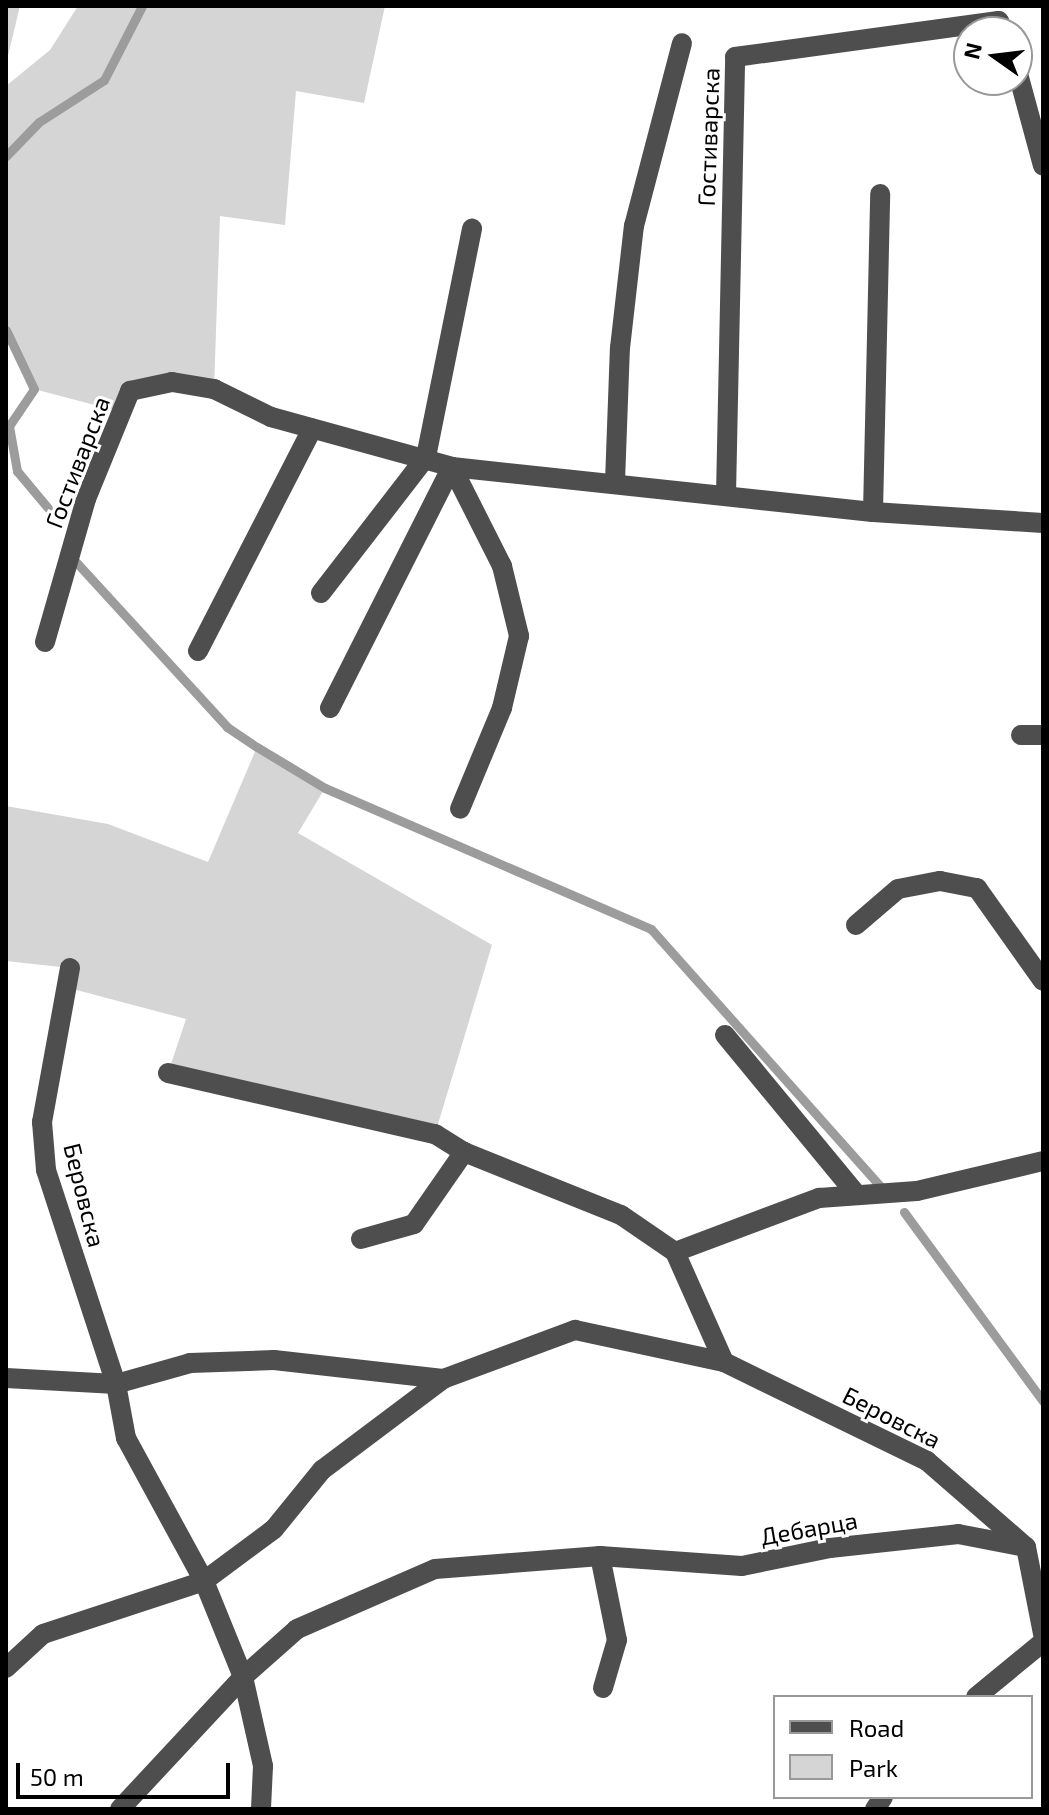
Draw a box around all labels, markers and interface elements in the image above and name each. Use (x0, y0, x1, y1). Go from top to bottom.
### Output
north arrow (953, 16, 1033, 96)
text: N (957, 40, 986, 62)
street label: Гостиварска (691, 67, 725, 207)
street label: Гостиварска (39, 392, 115, 532)
street label: Беровска (58, 1140, 112, 1250)
street label: Беровска (838, 1380, 946, 1454)
street label: Дебарца (758, 1505, 860, 1551)
legend (773, 1695, 1033, 1799)
text: Road (849, 1713, 904, 1742)
scale bar (20, 1747, 234, 1797)
text: Park (849, 1753, 898, 1782)
text: 50 m (30, 1762, 84, 1791)

